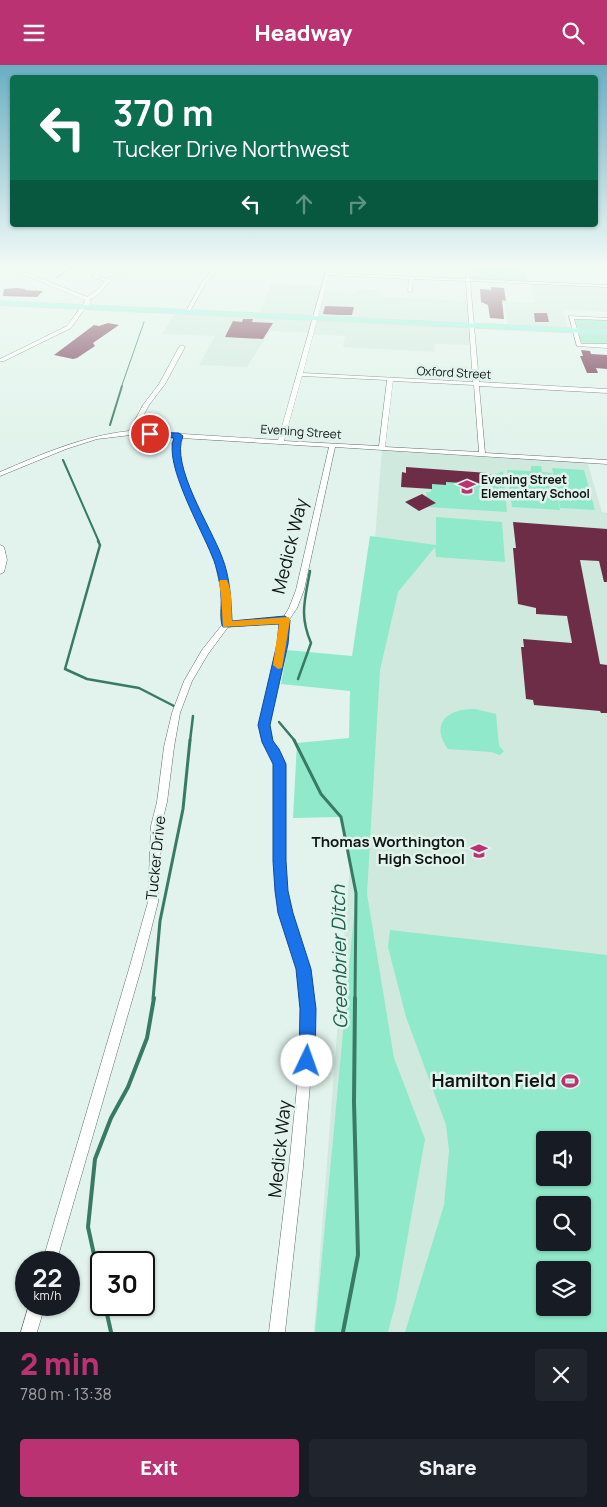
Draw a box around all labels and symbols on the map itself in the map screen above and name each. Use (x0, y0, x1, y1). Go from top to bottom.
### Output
street label: Oxford Street (416, 362, 492, 383)
pin (129, 413, 171, 455)
street label: Evening Street (260, 420, 342, 443)
place label: Evening Street Elementary School (481, 471, 590, 502)
school or university icon: Evening Street Elementary School (457, 477, 477, 497)
street label: Medick Way (266, 495, 313, 596)
street label: Tucker Drive (141, 814, 170, 901)
place label: Thomas Worthington High School (312, 831, 465, 869)
school or university icon: Thomas Worthington High School (469, 841, 489, 861)
water label: Greenbrier Ditch (325, 884, 353, 1029)
position arrow (280, 1034, 332, 1086)
place label: Hamilton Field (432, 1068, 556, 1092)
sports icon: Hamilton Field (560, 1071, 580, 1091)
street label: Medick Way (262, 1098, 296, 1199)
speed limit sign: 30 (90, 1251, 155, 1316)

